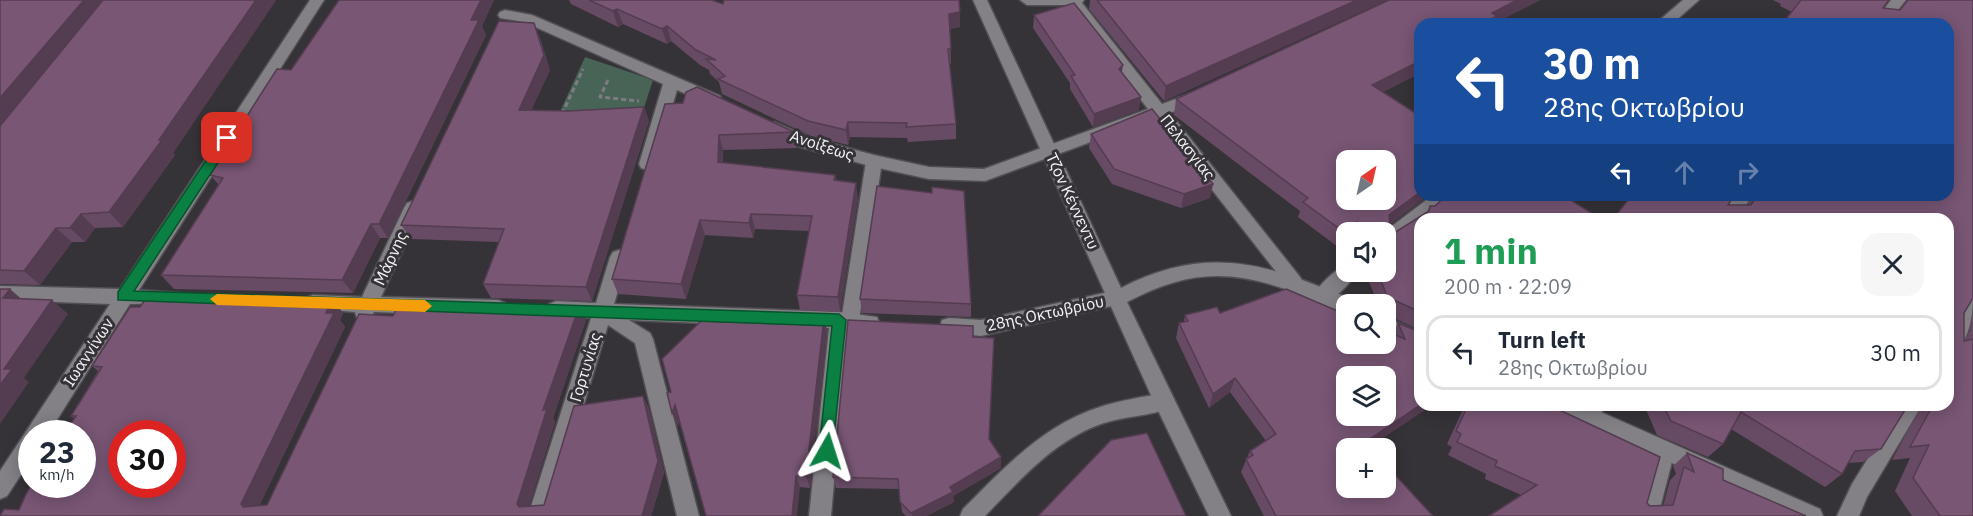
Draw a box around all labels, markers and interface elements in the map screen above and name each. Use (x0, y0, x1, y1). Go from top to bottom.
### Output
text: 30 m (1543, 36, 1641, 91)
icon: left (1444, 42, 1522, 120)
text: 28ης Οκτωβρίου (1543, 89, 1745, 124)
street label: Πελασγίας (1156, 110, 1220, 184)
pin (201, 112, 252, 163)
icon: arrive (210, 121, 243, 154)
street label: Ανοίξεως (787, 125, 857, 165)
street label: Τζον Κέννεντυ (1042, 150, 1104, 252)
north arrow (1336, 150, 1396, 210)
map controls (1336, 150, 1396, 498)
icon: left (1605, 156, 1638, 189)
icon: ahead (1668, 156, 1701, 189)
icon: right (1731, 156, 1764, 189)
button: sound (1336, 222, 1396, 282)
text: 1 min (1444, 227, 1538, 274)
street label: Μάρνης (369, 228, 411, 288)
button: close (1861, 233, 1924, 296)
text: 200 m · 22:09 (1444, 273, 1572, 300)
street label: 28ης Οκτωβρίου (984, 291, 1106, 335)
button: search (1336, 294, 1396, 354)
street label: Ιωαννίνων (59, 314, 117, 390)
text: Turn left (1498, 325, 1586, 354)
street label: Γορτυνίας (565, 330, 605, 404)
icon: left (1447, 336, 1480, 369)
text: 30 m (1870, 338, 1921, 367)
text: 28ης Οκτωβρίου (1498, 354, 1648, 381)
button: layers (1336, 366, 1396, 426)
position arrow (795, 419, 859, 483)
speed limit sign: 30 (108, 420, 186, 498)
text: 23 (39, 432, 75, 471)
button: + (1336, 438, 1396, 498)
text: km/h (39, 465, 75, 484)

